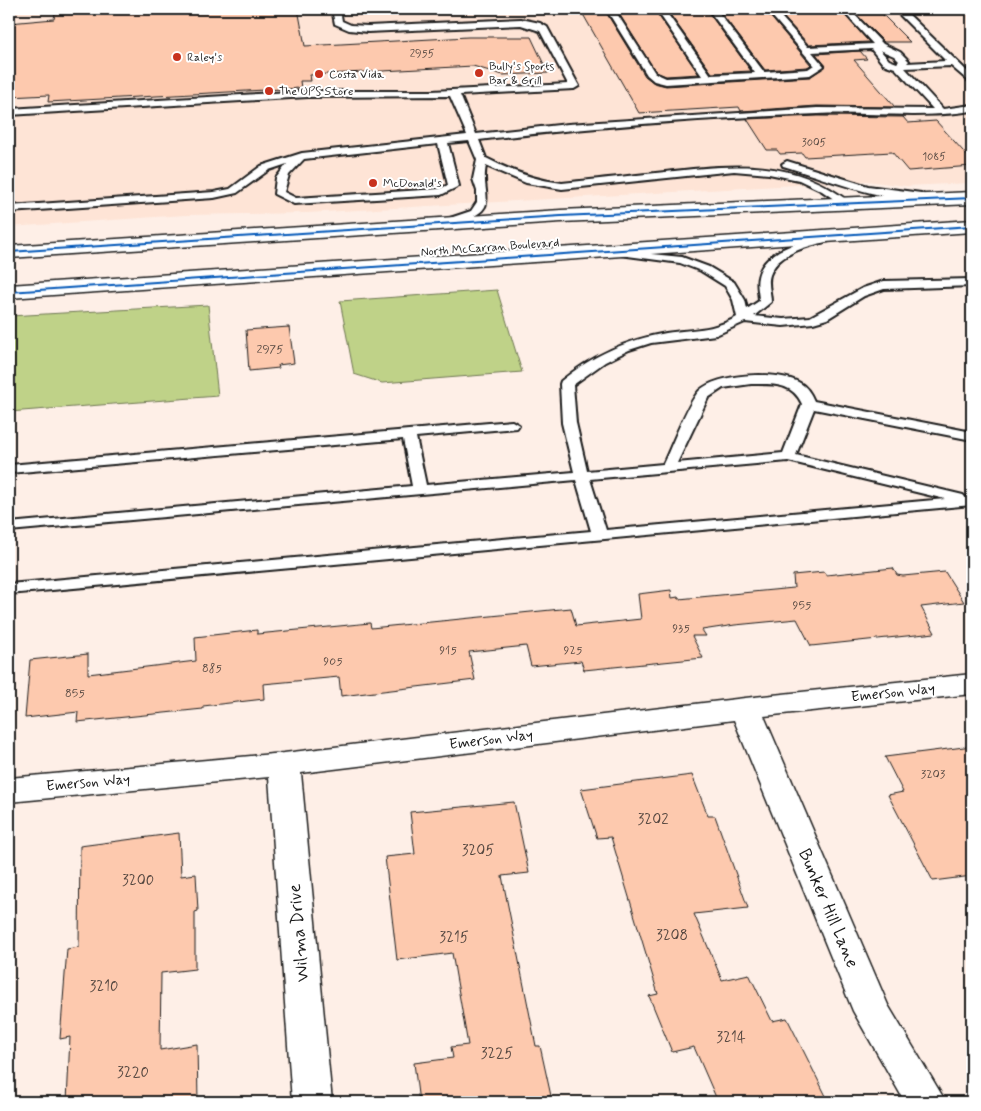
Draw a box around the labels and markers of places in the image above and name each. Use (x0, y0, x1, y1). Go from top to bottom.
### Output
place label: Raley's (187, 50, 223, 66)
marker: Raley's (171, 51, 183, 63)
place label: Bully's Sports Bar & Grill (489, 59, 554, 89)
place label: Costa Vida (329, 67, 385, 83)
marker: Bully's Sports Bar & Grill (473, 67, 485, 79)
marker: Costa Vida (313, 68, 325, 80)
place label: The UPS Store (279, 84, 354, 100)
marker: The UPS Store (263, 85, 275, 97)
place label: McDonald's (383, 176, 443, 192)
marker: McDonald's (367, 177, 379, 189)

